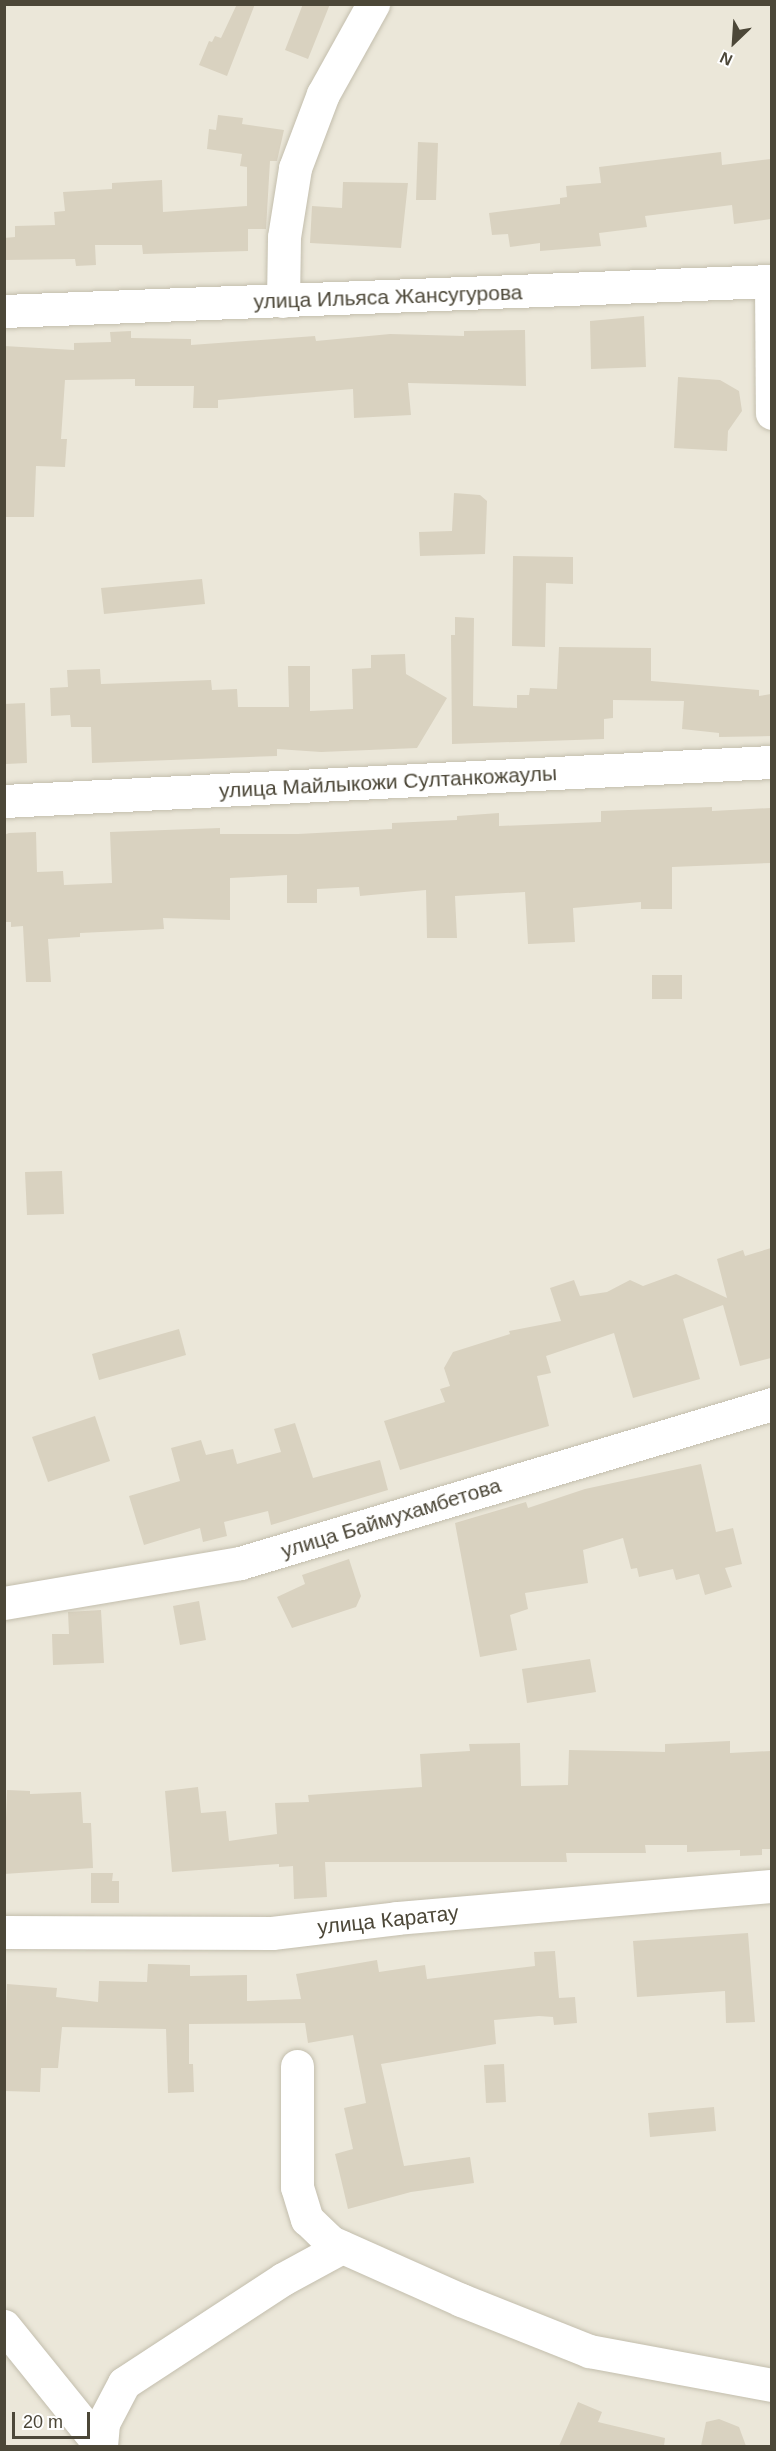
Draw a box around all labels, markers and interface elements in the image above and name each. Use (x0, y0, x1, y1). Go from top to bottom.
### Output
north arrow (704, 12, 764, 72)
text: N (717, 49, 735, 69)
street label: улица Ильяса Жансугурова (253, 280, 523, 314)
street label: улица Майлыкожи Султанкожаулы (218, 761, 558, 803)
street label: улица Баймухамбетова (278, 1473, 504, 1563)
street label: улица Каратау (316, 1900, 460, 1940)
scale bar (15, 2400, 93, 2438)
text: 20 m (23, 2412, 63, 2432)

